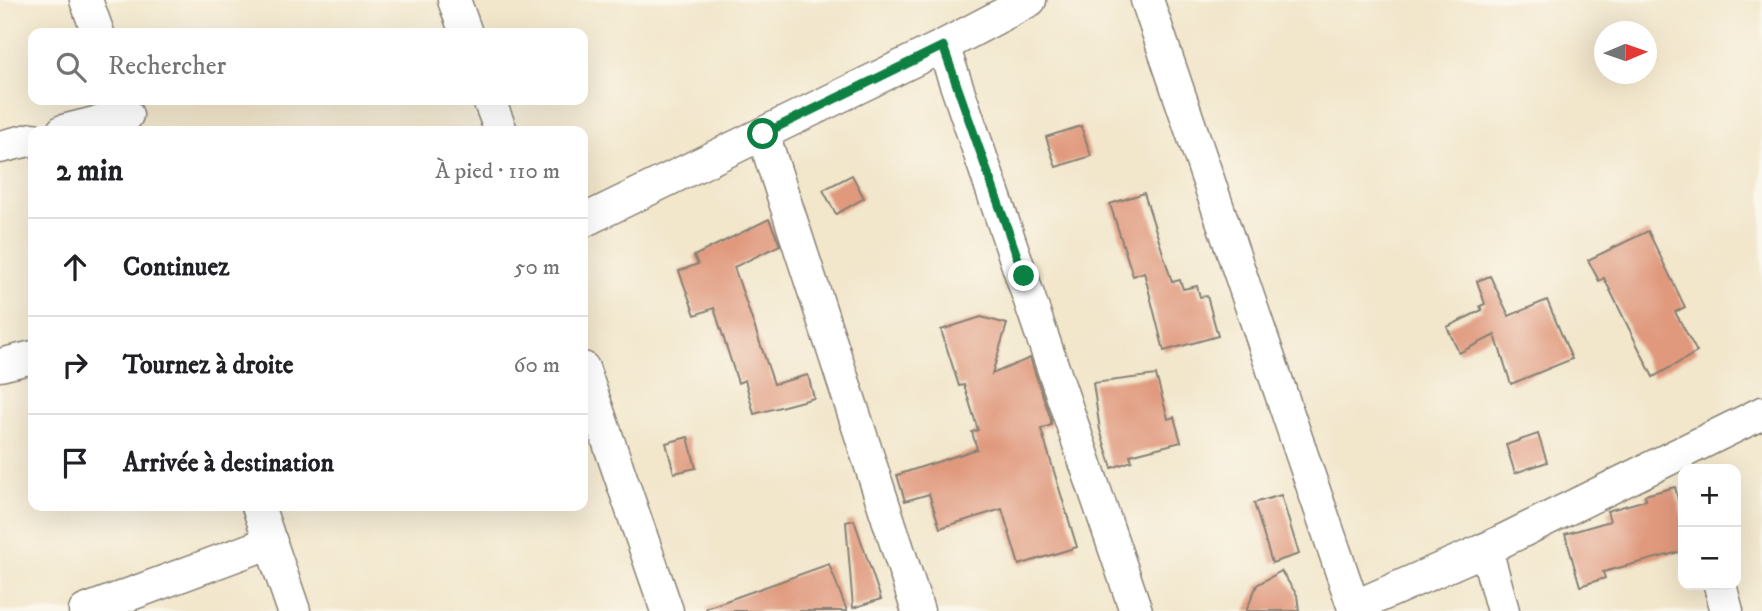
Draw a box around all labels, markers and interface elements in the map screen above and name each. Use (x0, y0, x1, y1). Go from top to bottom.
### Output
north arrow (1594, 21, 1657, 84)
search box (28, 28, 588, 105)
icon: search (52, 48, 90, 86)
text: Rechercher (108, 50, 226, 83)
route start (747, 118, 778, 149)
text: 2 min (56, 153, 123, 190)
text: À pied · 110 m (435, 157, 560, 186)
icon: ahead (56, 248, 94, 286)
text: Continuez (123, 251, 229, 284)
text: 50 m (514, 253, 560, 282)
route end (1008, 260, 1039, 291)
icon: right (56, 346, 94, 384)
text: Tournez à droite (123, 349, 294, 382)
text: 60 m (513, 351, 560, 380)
icon: arrive (56, 444, 94, 482)
text: Arrivée à destination (123, 447, 334, 480)
map controls (1678, 464, 1741, 590)
button: + (1678, 464, 1741, 527)
button: − (1678, 527, 1741, 590)

